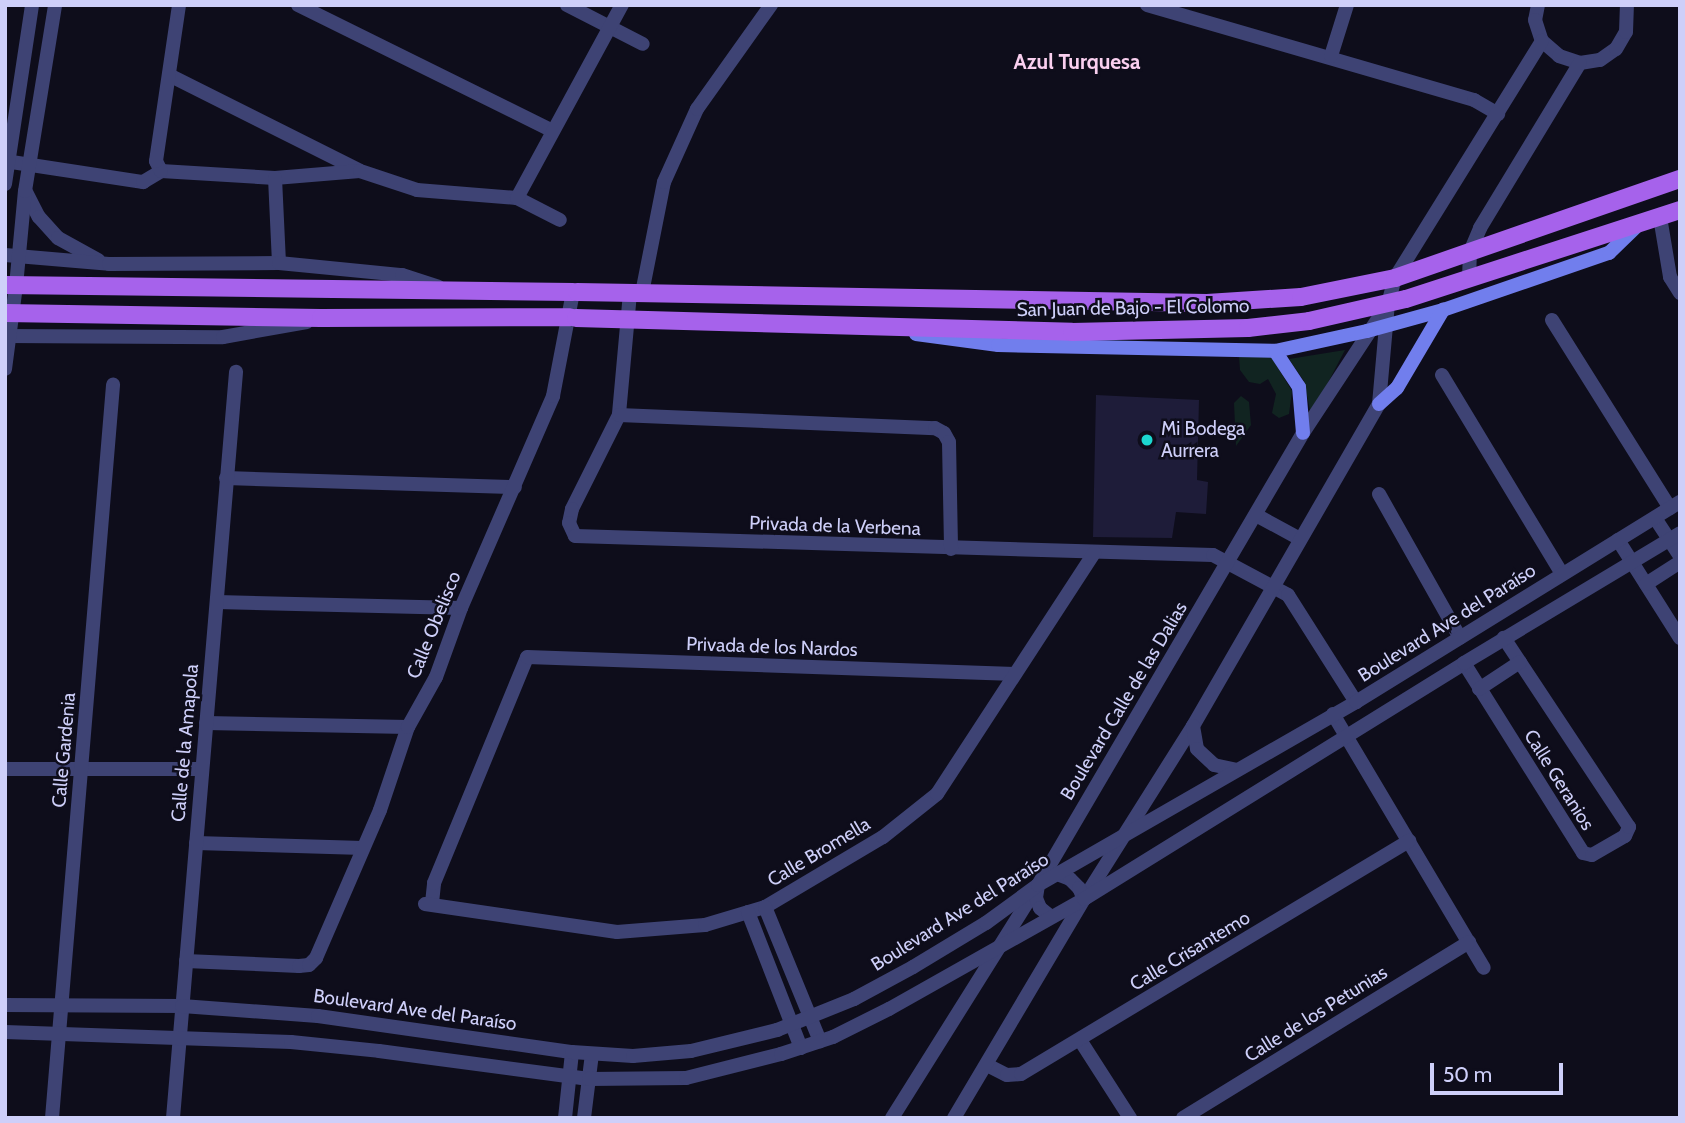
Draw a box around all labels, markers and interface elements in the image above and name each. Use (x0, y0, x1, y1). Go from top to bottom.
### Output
district label: Azul Turquesa (1014, 49, 1140, 75)
street label: San Juan de Bajo - El Colomo (1016, 295, 1250, 321)
place label: Mi Bodega Aurrera (1161, 418, 1245, 462)
marker: Mi Bodega Aurrera (1139, 432, 1155, 448)
street label: Privada de la Verbena (749, 512, 921, 540)
street label: Boulevard Ave del Paraíso (1354, 559, 1540, 687)
street label: Calle Obelisco (402, 568, 466, 682)
street label: Boulevard Calle de las Dalias (1056, 598, 1192, 804)
street label: Privada de los Nardos (686, 633, 858, 661)
street label: Calle de la Amapola (167, 663, 203, 823)
street label: Calle Gardenia (48, 692, 80, 808)
street label: Calle Geranios (1519, 726, 1599, 834)
street label: Calle Bromella (764, 812, 874, 892)
street label: Boulevard Ave del Paraíso (867, 848, 1053, 976)
street label: Calle Crisantemo (1126, 906, 1254, 996)
street label: Calle de los Petunias (1241, 961, 1391, 1067)
street label: Boulevard Ave del Paraíso (312, 984, 518, 1036)
scale bar (1433, 1050, 1566, 1094)
text: 50 m (1443, 1062, 1492, 1087)

